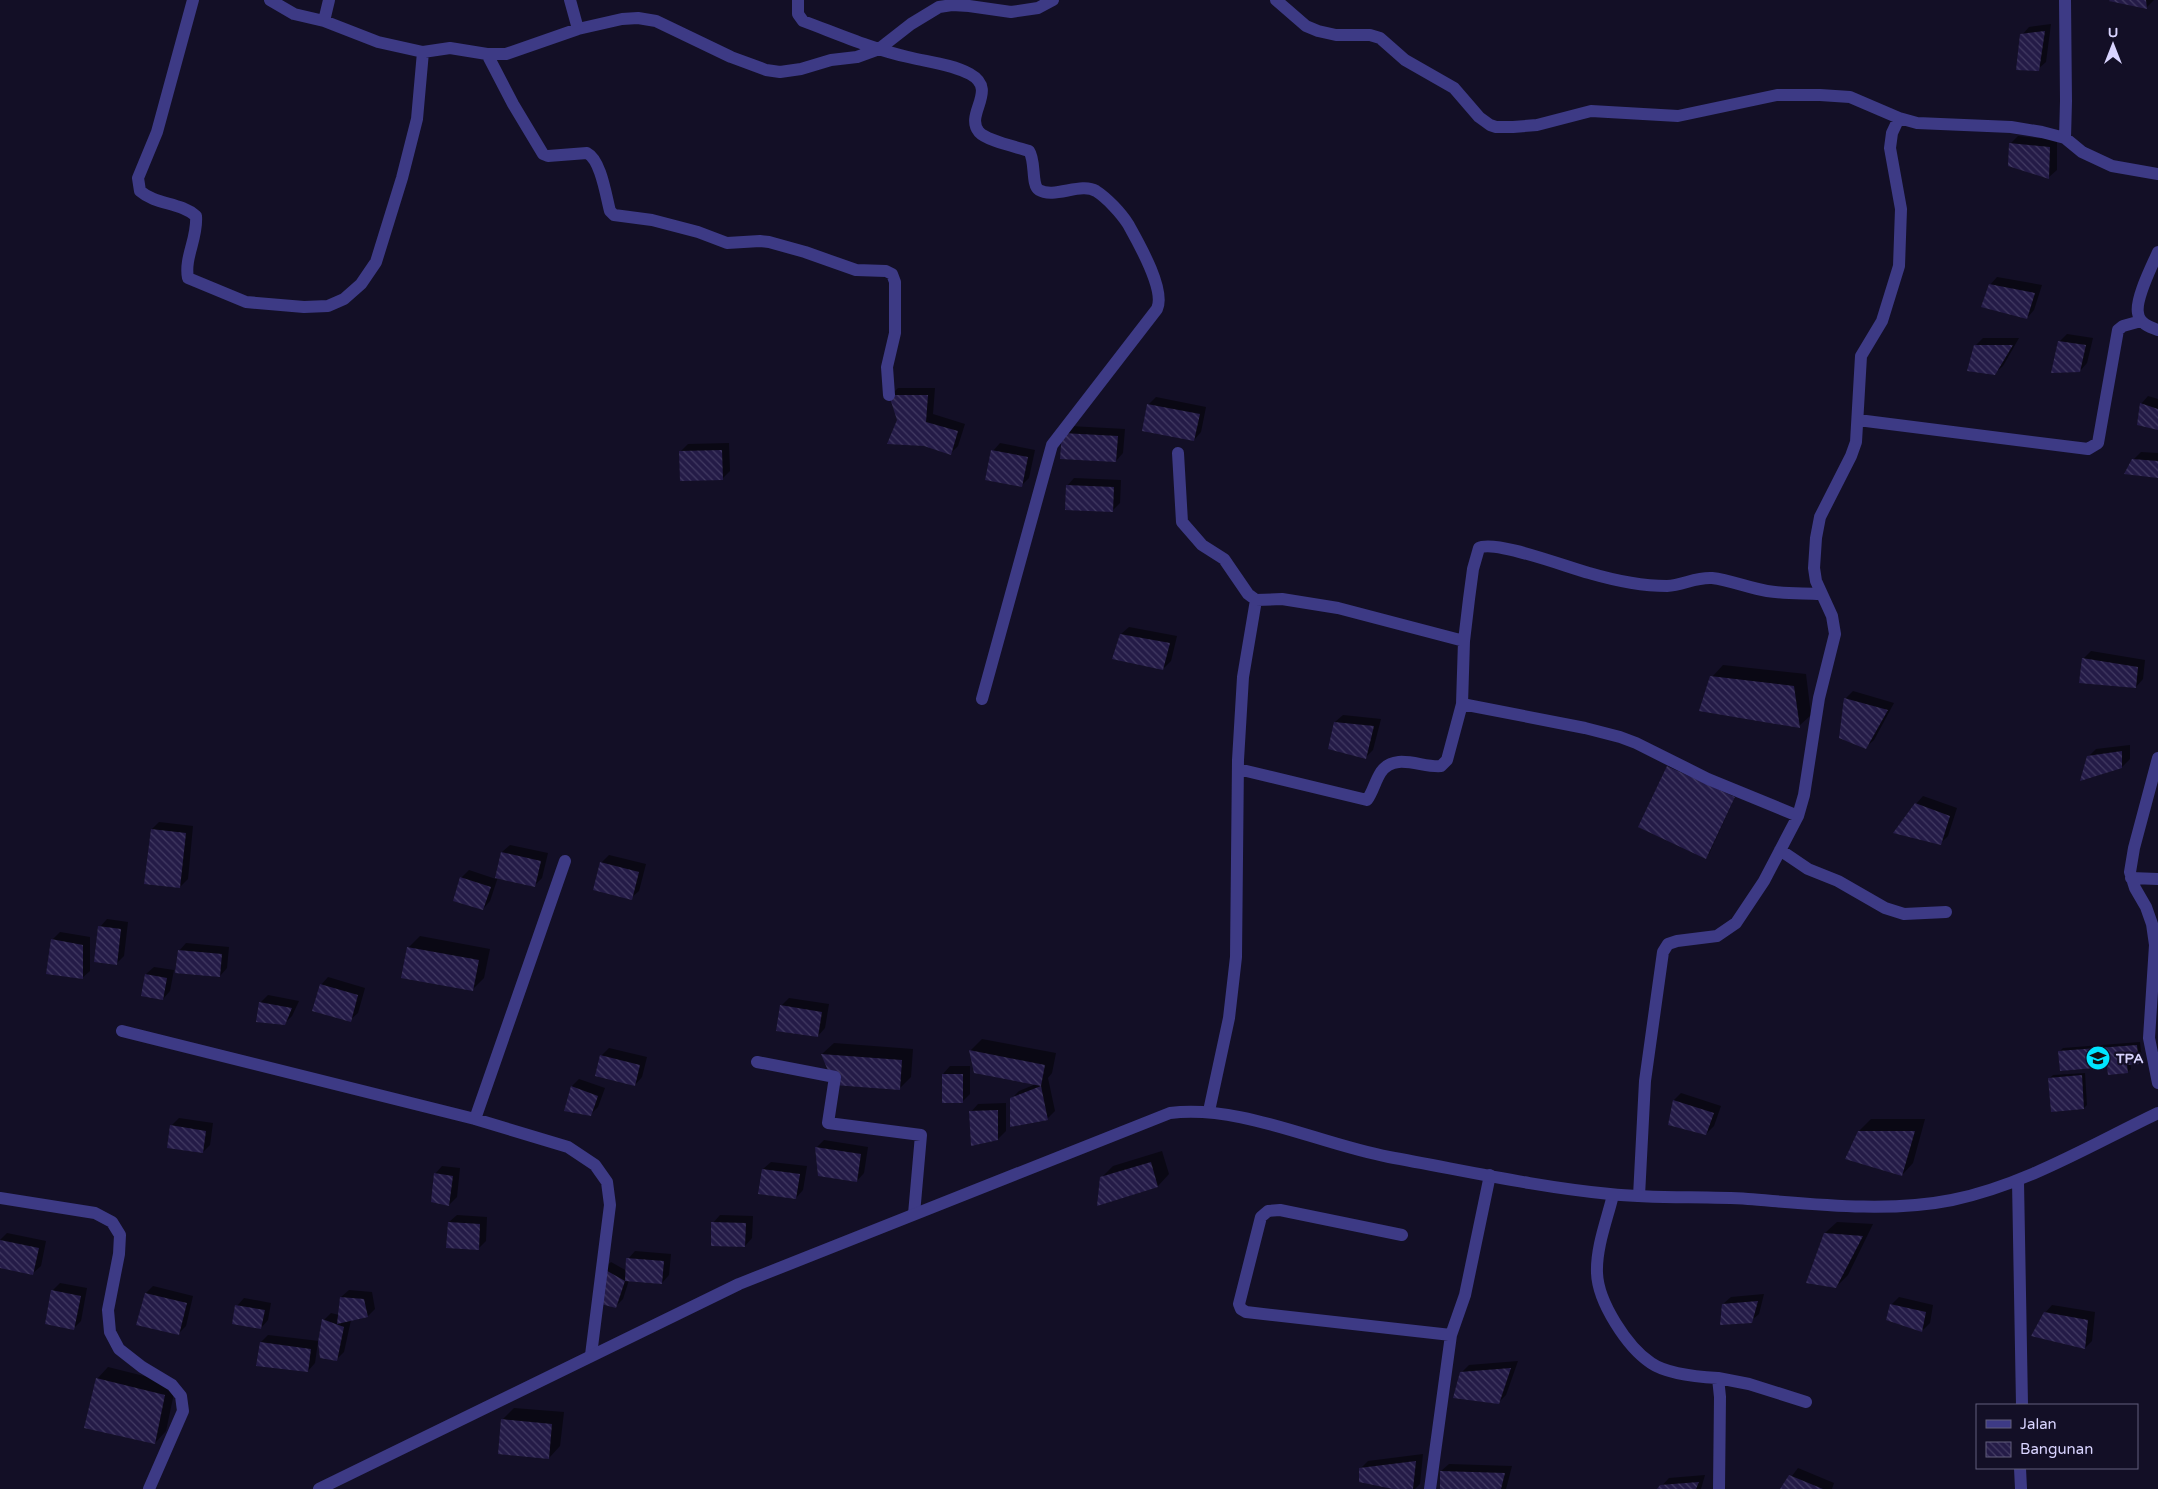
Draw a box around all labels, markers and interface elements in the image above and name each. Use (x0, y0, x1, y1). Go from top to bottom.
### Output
north arrow (2088, 20, 2138, 70)
text: U (2108, 24, 2118, 41)
school or university icon: TPA (2085, 1045, 2111, 1071)
place label: TPA (2115, 1050, 2144, 1067)
legend (1976, 1404, 2138, 1469)
text: Jalan (2020, 1415, 2057, 1433)
text: Bangunan (2020, 1440, 2093, 1458)

